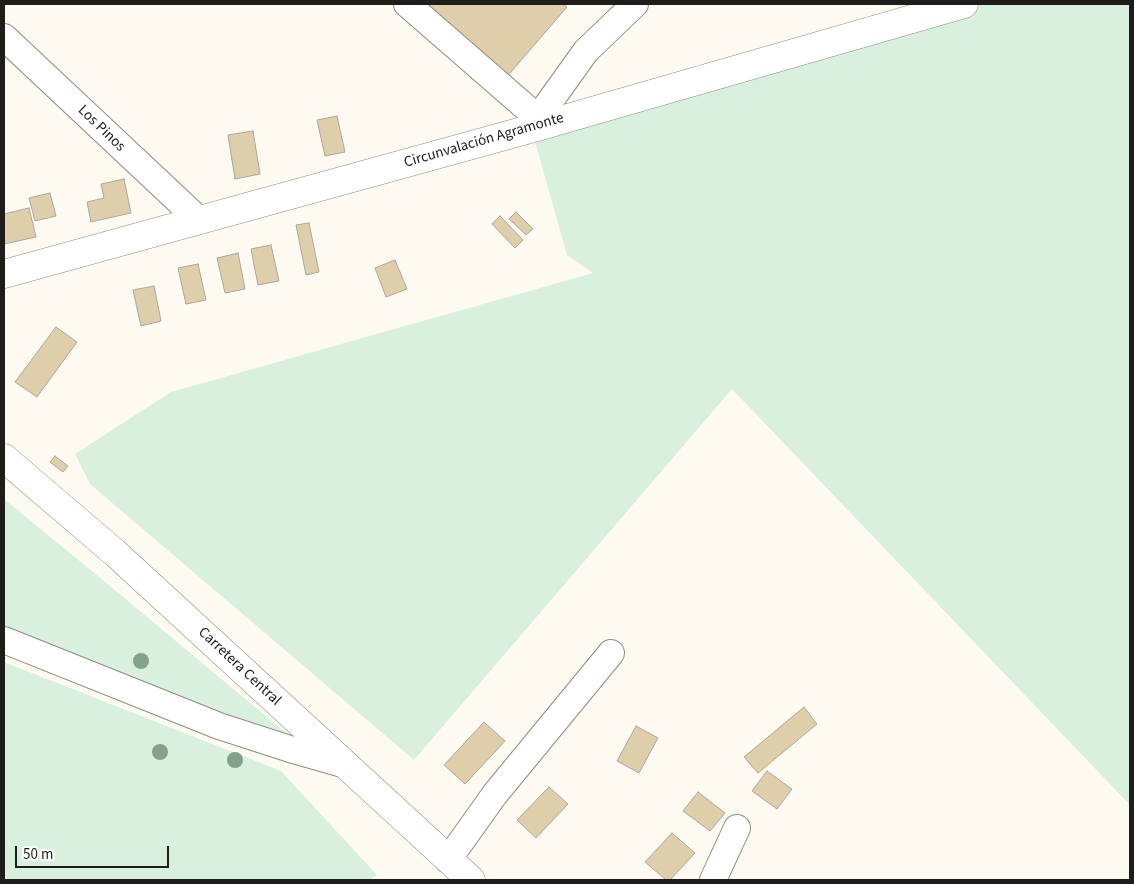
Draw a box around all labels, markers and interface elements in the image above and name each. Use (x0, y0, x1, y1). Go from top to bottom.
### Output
street label: Los Pinos (73, 102, 129, 156)
street label: Circunvalación Agramonte (402, 110, 566, 172)
street label: Carretera Central (194, 624, 284, 710)
scale bar (18, 836, 171, 868)
text: 50 m (23, 844, 53, 865)

